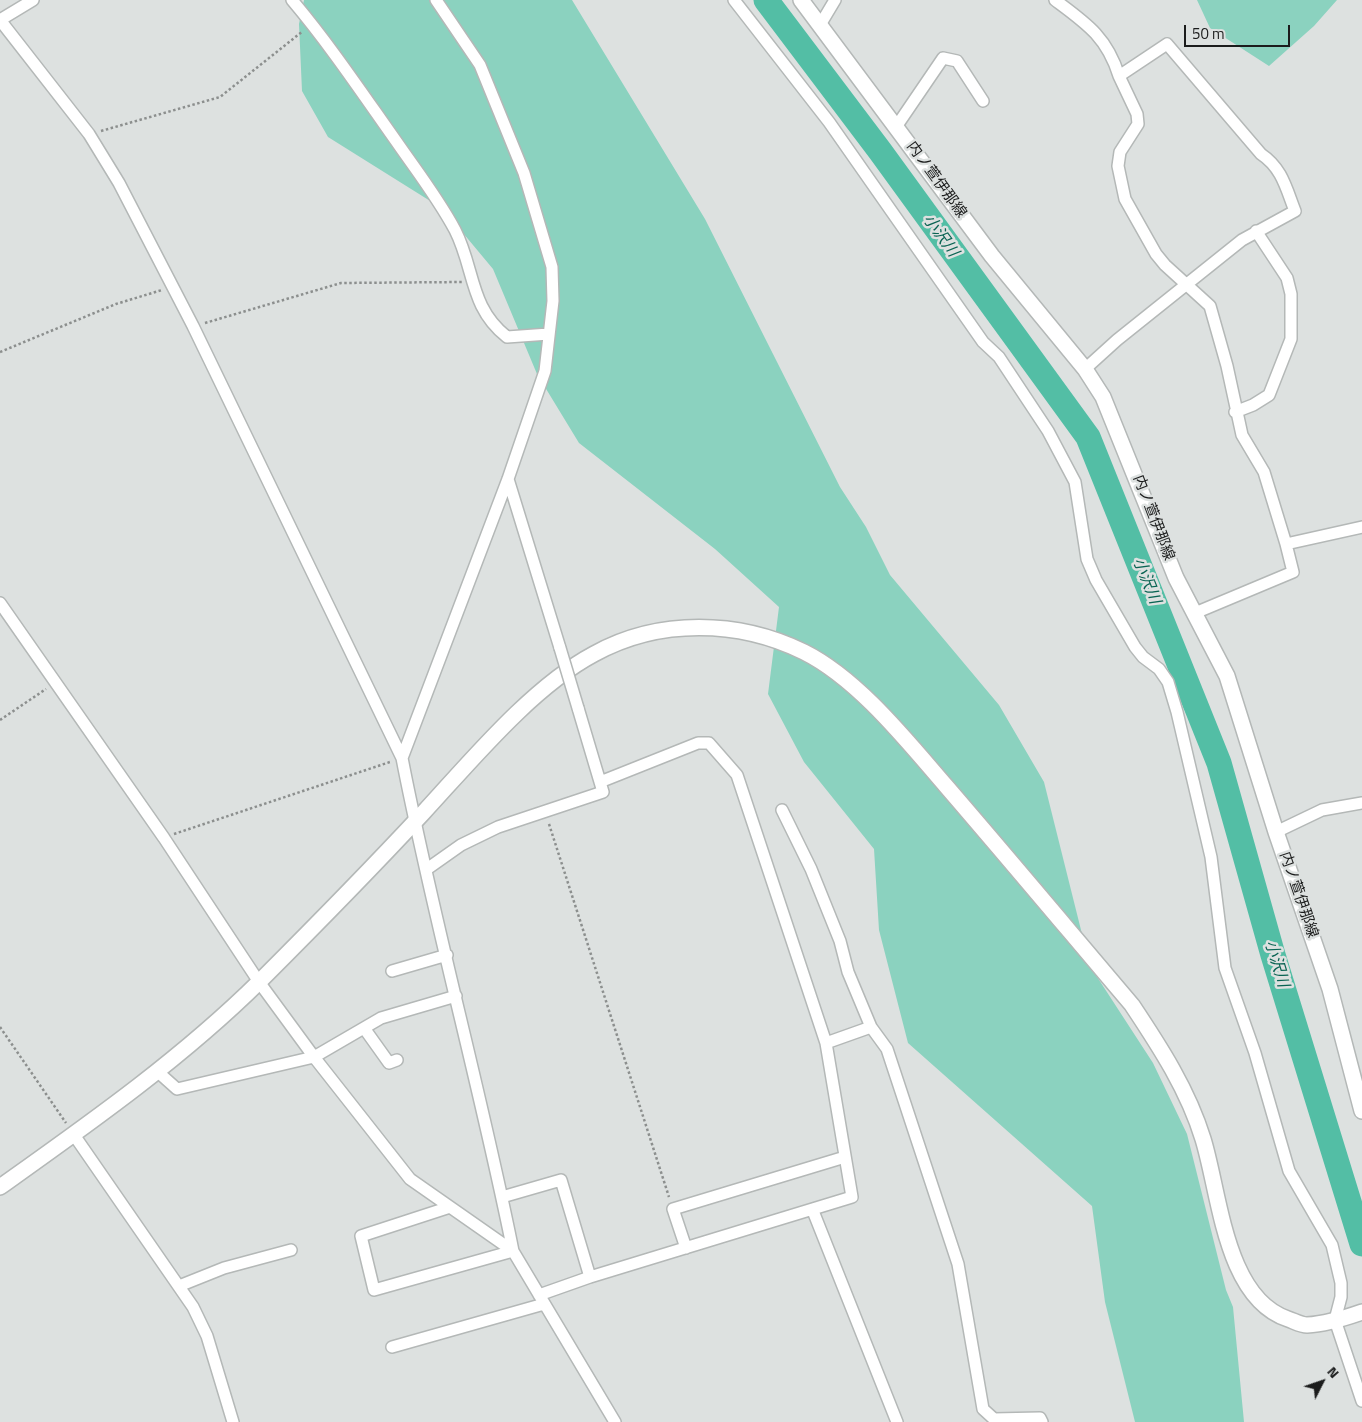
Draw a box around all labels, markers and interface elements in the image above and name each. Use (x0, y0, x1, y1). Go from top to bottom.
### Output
scale bar (1187, 15, 1293, 47)
text: 50 m (1192, 22, 1225, 45)
street label: 内ノ萱伊那線 (902, 138, 970, 222)
water label: 小沢川 (918, 211, 962, 261)
street label: 内ノ萱伊那線 (1128, 473, 1178, 563)
water label: 小沢川 (1128, 555, 1164, 607)
street label: 内ノ萱伊那線 (1275, 850, 1321, 940)
water label: 小沢川 (1260, 938, 1292, 990)
north arrow (1297, 1357, 1347, 1407)
text: N (1323, 1361, 1345, 1382)

